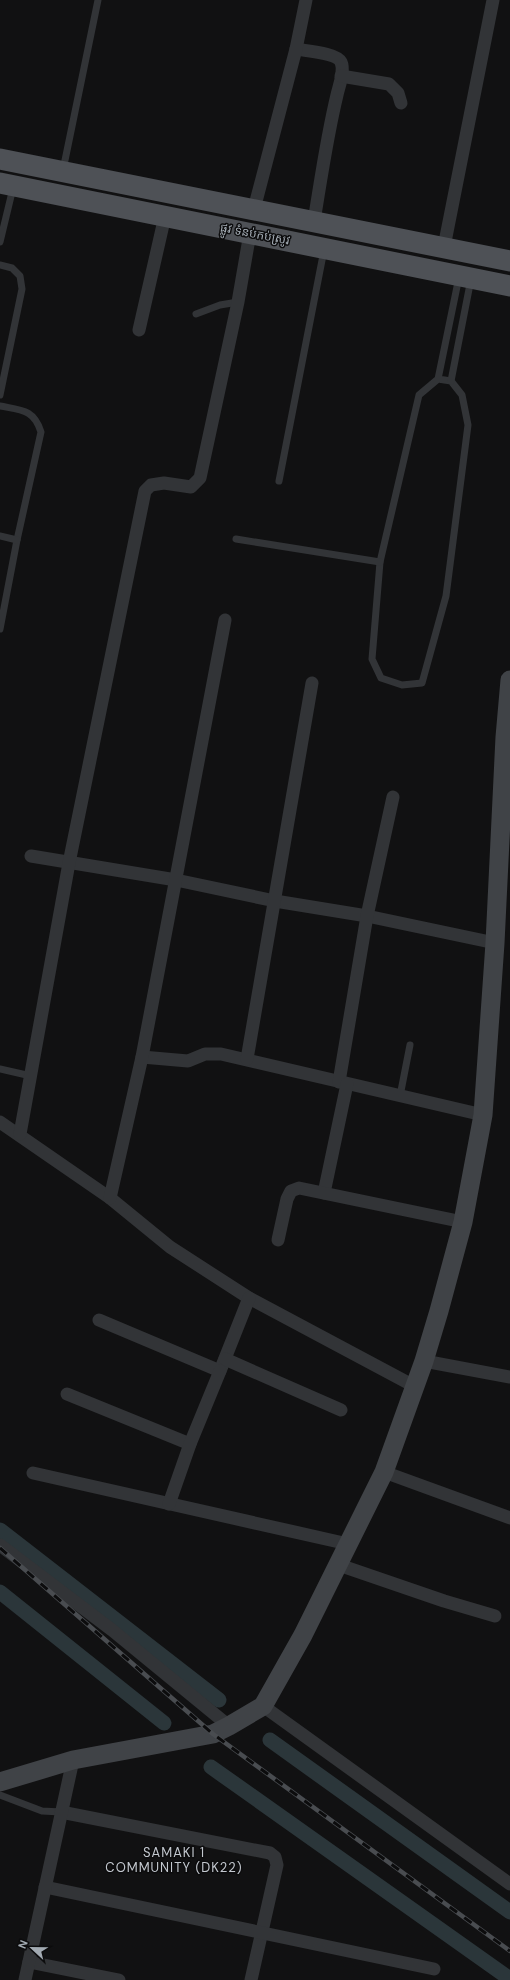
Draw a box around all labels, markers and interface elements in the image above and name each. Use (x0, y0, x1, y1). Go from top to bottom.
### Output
street label: ផ្លូវ ទំនប់កប់ស្រូវ (218, 219, 291, 251)
district label: SAMAKI 1 COMMUNITY (DK22) (105, 1844, 243, 1876)
north arrow (12, 1928, 52, 1968)
text: N (15, 1938, 31, 1951)

